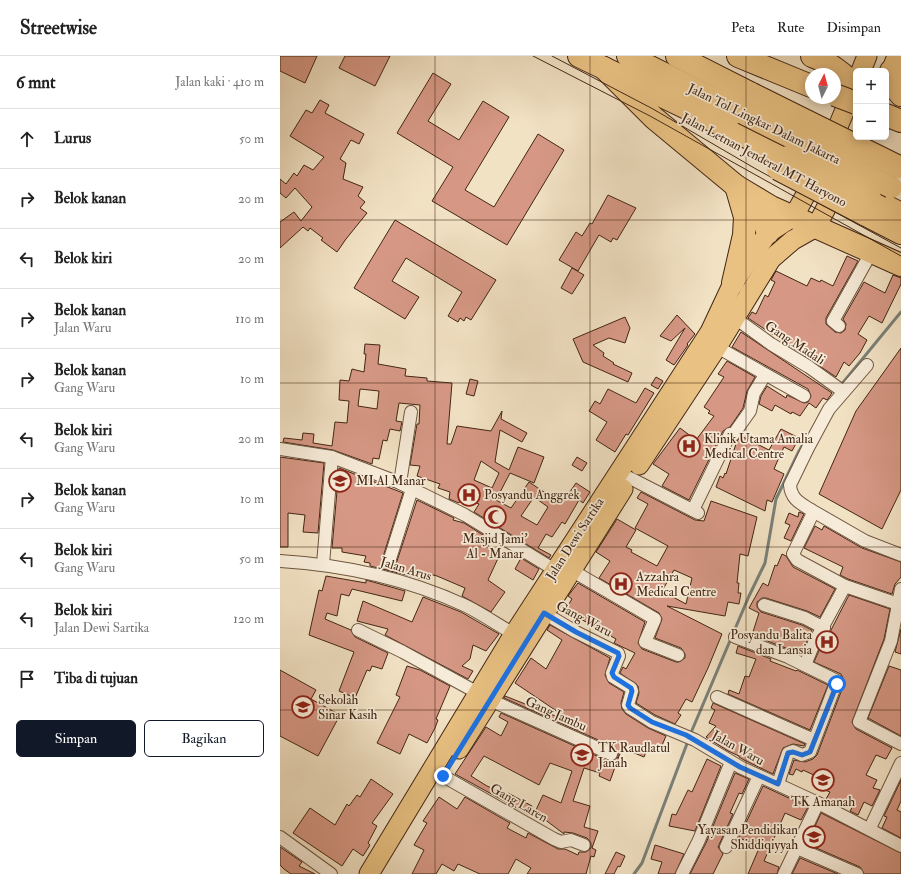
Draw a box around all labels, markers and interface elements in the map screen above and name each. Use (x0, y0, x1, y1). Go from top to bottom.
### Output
text: Streetwise (20, 16, 97, 40)
text: Peta (731, 19, 755, 36)
text: Rute (777, 19, 804, 36)
text: Disimpan (826, 19, 881, 36)
north arrow (805, 68, 841, 104)
map controls (853, 68, 889, 140)
button: + (853, 68, 889, 104)
text: 6 mnt (16, 72, 56, 93)
text: Jalan kaki · 410 m (175, 74, 264, 90)
street label: Jalan Tol Lingkar Dalam Jakarta (684, 80, 843, 168)
button: − (853, 104, 889, 140)
street label: Jalan Letnan Jenderal MT Haryono (677, 109, 849, 211)
icon: ahead (16, 128, 38, 150)
text: Lurus (54, 129, 91, 148)
text: 50 m (239, 131, 264, 147)
icon: right (16, 188, 38, 210)
text: Belok kanan (54, 189, 126, 208)
text: 20 m (238, 191, 264, 207)
icon: left (16, 248, 38, 270)
text: Belok kiri (54, 249, 112, 268)
text: 20 m (238, 251, 264, 267)
text: Belok kanan (54, 301, 126, 320)
icon: right (16, 308, 38, 330)
text: 110 m (235, 311, 264, 327)
street label: Gang Madali (762, 318, 829, 369)
text: Jalan Waru (54, 320, 111, 336)
text: Belok kanan (54, 361, 126, 380)
icon: right (16, 368, 38, 390)
text: 10 m (240, 371, 264, 387)
text: Gang Waru (54, 380, 115, 396)
text: Belok kiri (54, 421, 112, 440)
icon: left (16, 428, 38, 450)
text: 20 m (238, 431, 264, 447)
place label: Klinik Utama Amalia Medical Centre (704, 431, 814, 462)
hospital icon: Klinik Utama Amalia Medical Centre (676, 433, 702, 459)
text: Gang Waru (54, 440, 115, 456)
school or university icon: MI Al Manar (327, 468, 353, 494)
place label: MI Al Manar (356, 473, 426, 489)
text: Belok kanan (54, 481, 126, 500)
hospital icon: Posyandu Anggrek (456, 482, 482, 508)
place label: Posyandu Anggrek (484, 487, 580, 504)
icon: right (16, 488, 38, 510)
text: 10 m (240, 491, 264, 507)
street label: Jalan Dewi Sartika (542, 494, 608, 584)
text: Gang Waru (54, 500, 115, 516)
mosque icon: Masjid Jami' Al - Manar (482, 504, 508, 530)
place label: Masjid Jami' Al - Manar (462, 531, 528, 562)
text: Belok kiri (54, 541, 112, 560)
icon: left (16, 548, 38, 570)
text: 50 m (239, 551, 264, 567)
street label: Jalan Arus (377, 553, 434, 585)
text: Gang Waru (54, 560, 115, 576)
place label: Azzahra Medical Centre (635, 569, 717, 600)
hospital icon: Azzahra Medical Centre (608, 571, 634, 597)
street label: Gang Waru (553, 598, 615, 641)
text: Belok kiri (54, 601, 112, 620)
icon: left (16, 608, 38, 630)
text: 120 m (233, 611, 264, 627)
text: Jalan Dewi Sartika (54, 620, 149, 636)
place label: Posyandu Balita dan Lansia (730, 627, 813, 658)
hospital icon: Posyandu Balita dan Lansia (814, 629, 840, 655)
icon: arrive (16, 668, 38, 690)
text: Tiba di tujuan (54, 669, 138, 688)
route start (828, 675, 846, 693)
place label: Sekolah Sinar Kasih (318, 692, 378, 723)
street label: Gang Jambu (523, 693, 589, 735)
school or university icon: Sekolah Sinar Kasih (290, 694, 316, 720)
button: Simpan (16, 720, 136, 757)
button: Bagikan (144, 720, 264, 757)
street label: Jalan Waru (708, 727, 767, 769)
place label: TK Raudlatul Janah (597, 740, 671, 771)
school or university icon: TK Raudlatul Janah (569, 742, 595, 768)
route end (434, 767, 452, 785)
school or university icon: TK Amanah (810, 767, 836, 793)
street label: Gang Laren (487, 780, 551, 826)
place label: TK Amanah (791, 794, 855, 810)
place label: Yayasan Pendidikan Shiddiqiyyah (698, 822, 798, 854)
school or university icon: Yayasan Pendidikan Shiddiqiyyah (801, 824, 827, 850)

